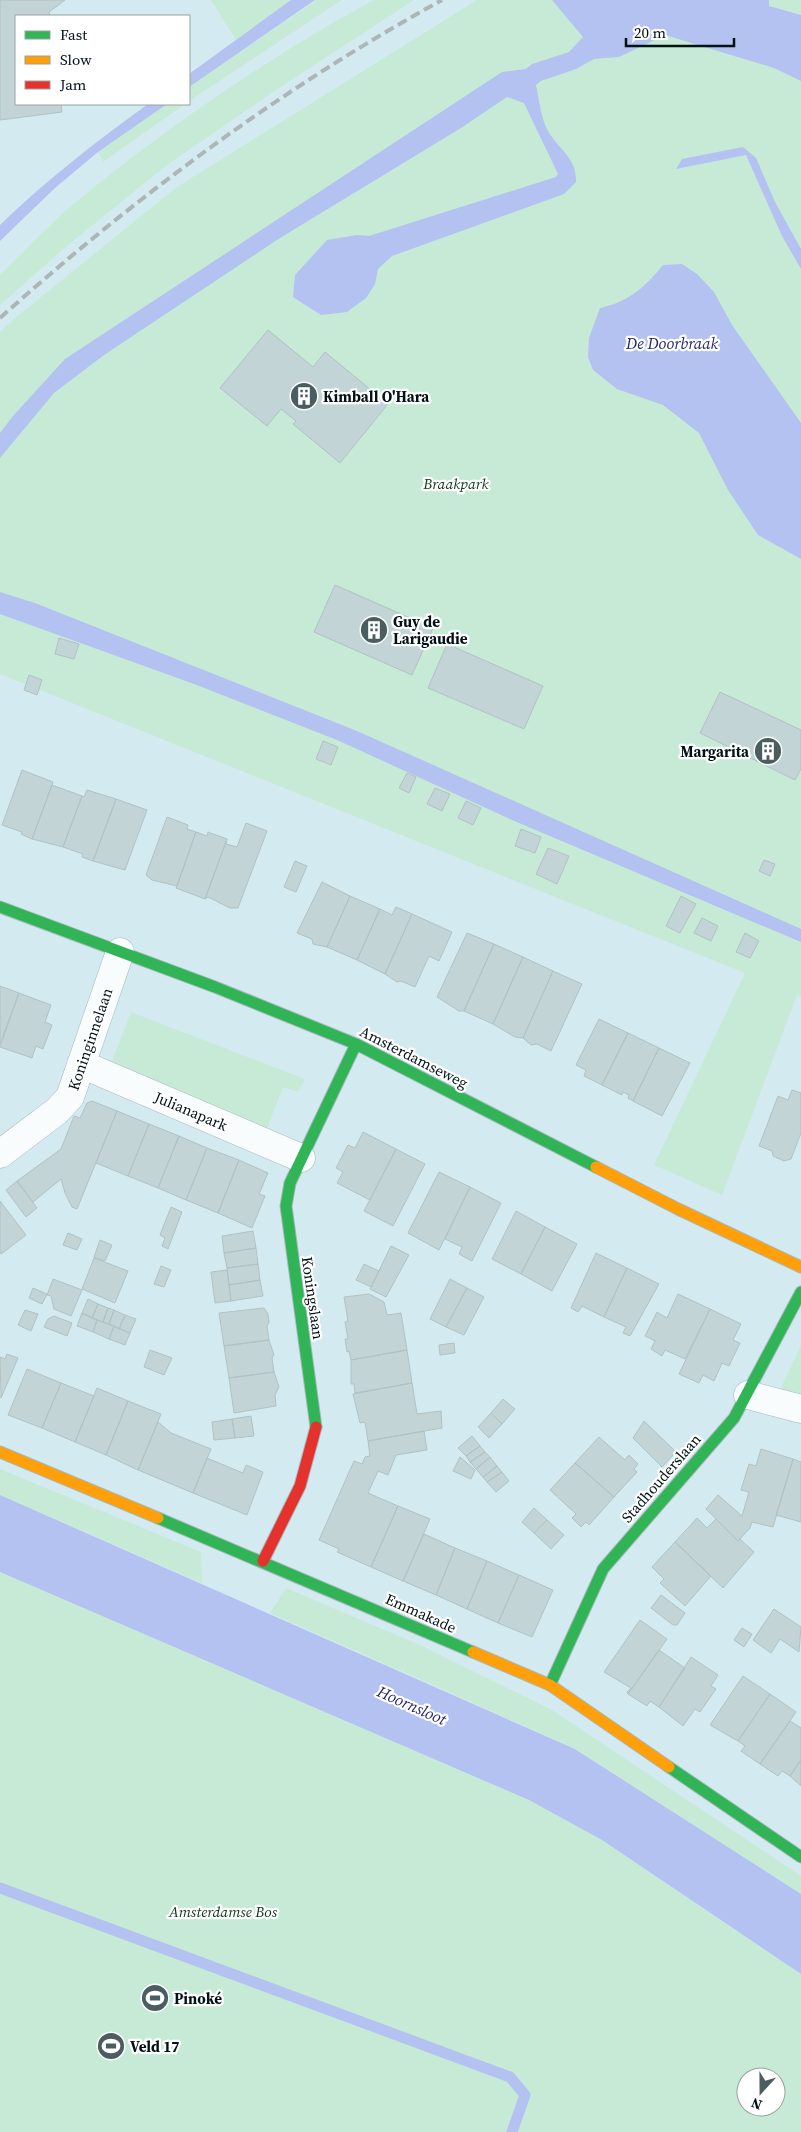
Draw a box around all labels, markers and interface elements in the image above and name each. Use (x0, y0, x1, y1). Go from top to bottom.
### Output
legend (15, 15, 190, 105)
scale bar (626, 15, 734, 47)
text: 20 m (634, 22, 666, 43)
text: Fast (60, 24, 87, 45)
text: Slow (60, 49, 92, 70)
text: Jam (59, 74, 87, 95)
water label: De Doorbraak (625, 332, 719, 354)
building icon: Kimball O'Hara (289, 381, 319, 411)
place label: Kimball O'Hara (323, 386, 430, 407)
park label: Braakpark (422, 473, 490, 494)
place label: Guy de Larigaudie (393, 611, 468, 649)
building icon: Guy de Larigaudie (359, 615, 389, 645)
building icon: Margarita (753, 736, 783, 766)
place label: Margarita (680, 741, 750, 762)
street label: Koninginnelaan (63, 985, 117, 1093)
street label: Amsterdamseweg (356, 1021, 472, 1093)
street label: Julianapark (150, 1086, 232, 1136)
street label: Koningslaan (297, 1255, 329, 1341)
street label: Stadhouderslaan (616, 1429, 706, 1527)
street label: Emmakade (382, 1588, 460, 1638)
water label: Hoornsloot (373, 1680, 451, 1730)
park label: Amsterdamse Bos (168, 1901, 278, 1922)
sports icon: Pinoké (140, 1983, 170, 2013)
place label: Pinoké (174, 1988, 222, 2009)
sports icon: Veld 17 (96, 2031, 126, 2061)
place label: Veld 17 (130, 2036, 179, 2057)
north arrow (736, 2067, 786, 2117)
text: N (748, 2093, 765, 2115)

